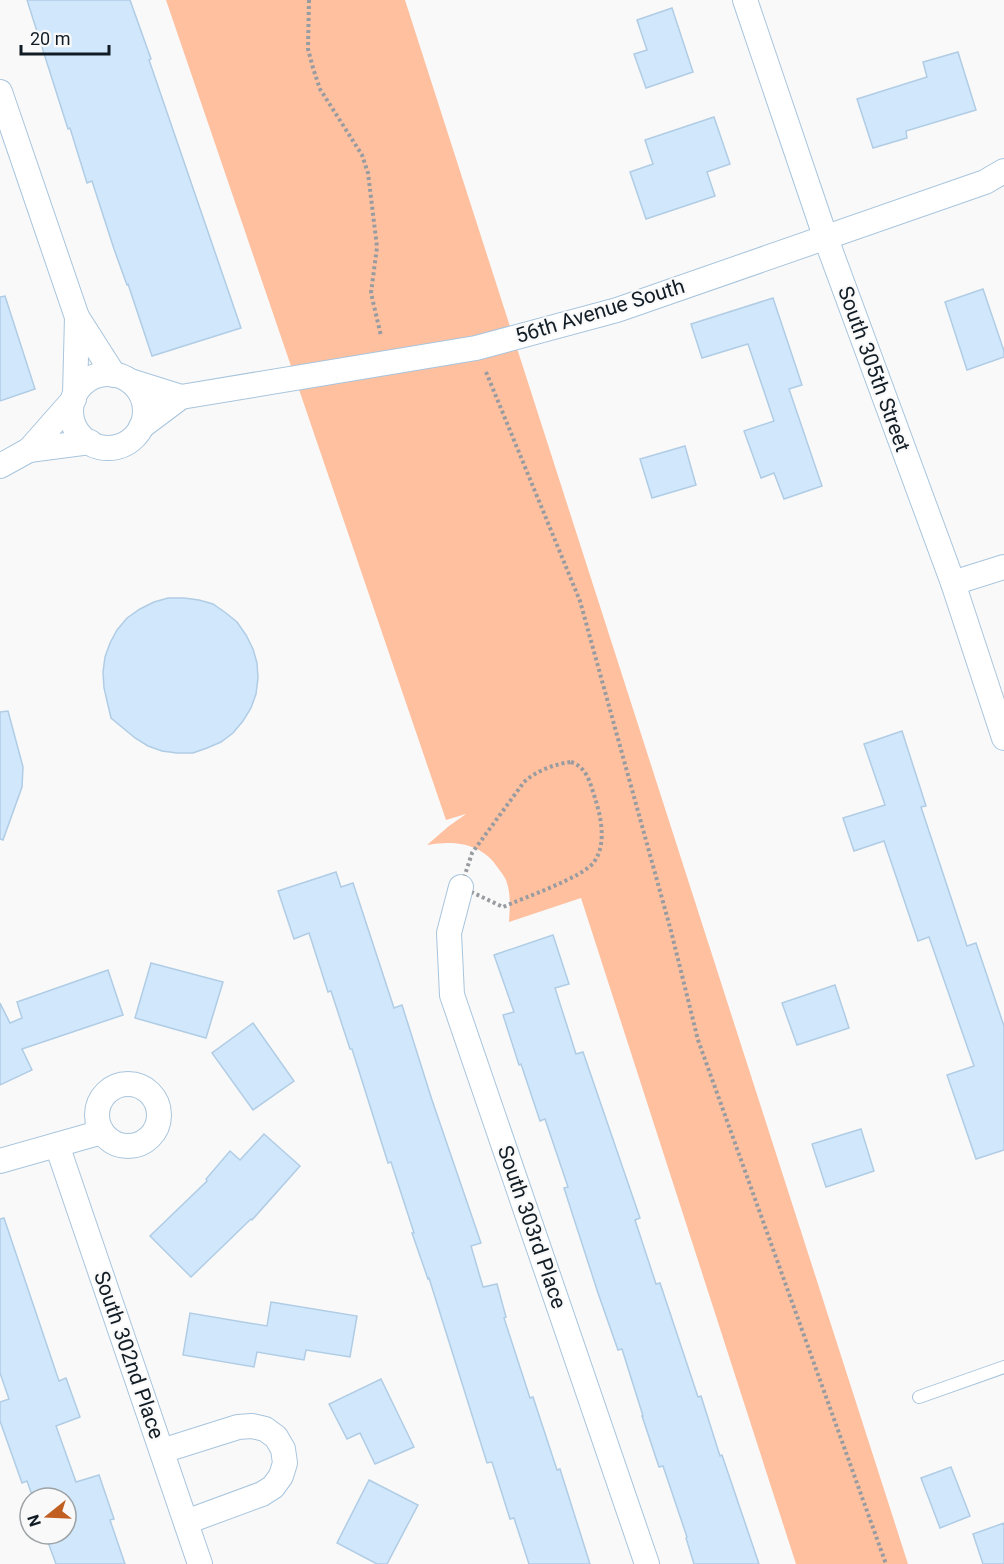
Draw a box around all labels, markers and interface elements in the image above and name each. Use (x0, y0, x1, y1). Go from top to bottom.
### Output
scale bar (21, 18, 110, 56)
text: 20 m (30, 28, 70, 49)
street label: 56th Avenue South (513, 274, 687, 348)
street label: South 305th Street (833, 283, 915, 455)
street label: South 303rd Place (493, 1142, 571, 1312)
street label: South 302nd Place (89, 1268, 169, 1442)
north arrow (18, 1486, 78, 1546)
text: N (23, 1512, 45, 1529)

